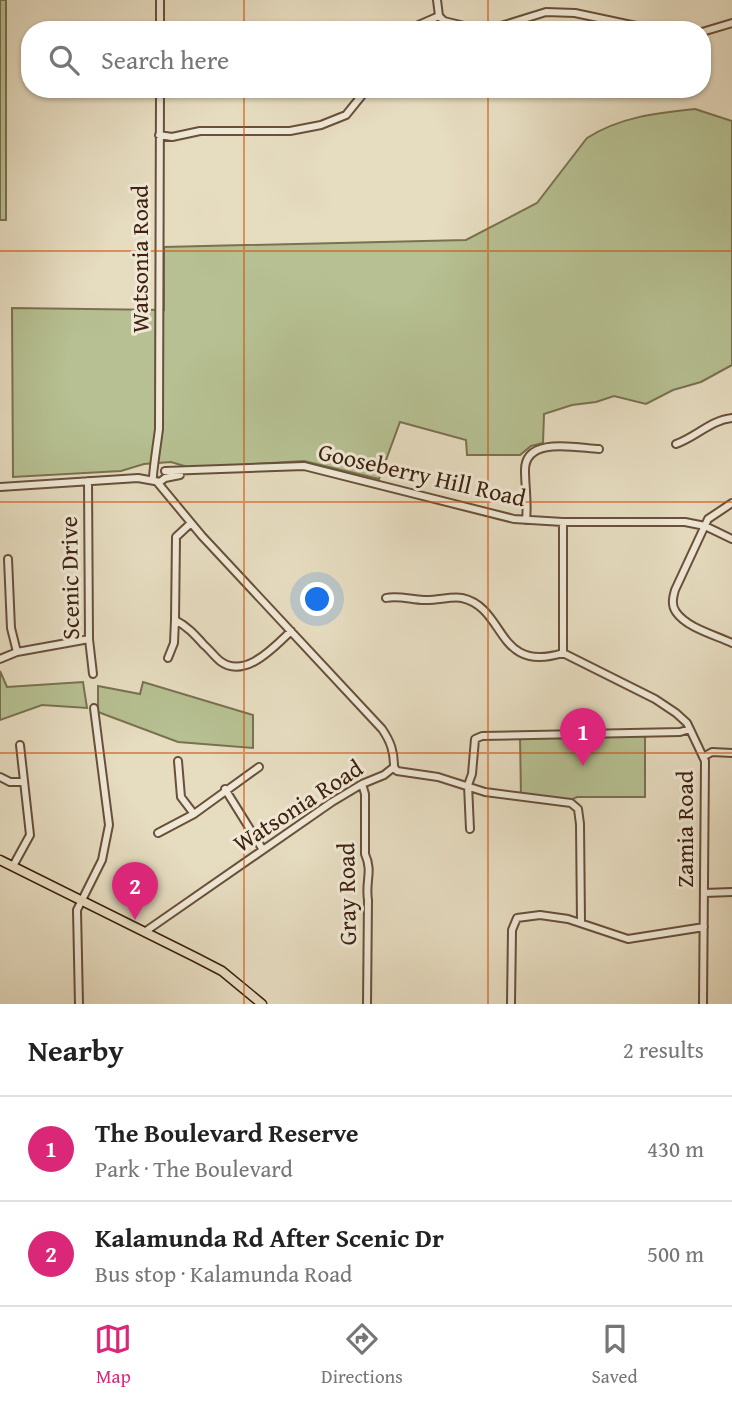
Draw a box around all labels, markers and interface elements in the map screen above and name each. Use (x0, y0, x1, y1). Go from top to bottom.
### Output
search box (21, 21, 711, 98)
text: Search here (101, 40, 229, 79)
icon: search (45, 41, 83, 79)
street label: Watsonia Road (122, 185, 157, 333)
street label: Gooseberry Hill Road (315, 434, 529, 515)
street label: Scenic Drive (51, 516, 88, 640)
your location (300, 582, 334, 616)
pin: 1 (560, 708, 606, 766)
street label: Watsonia Road (226, 750, 370, 861)
street label: Zamia Road (667, 770, 702, 888)
street label: Gray Road (328, 842, 365, 946)
pin: 2 (112, 862, 158, 920)
text: Nearby (28, 1028, 124, 1072)
text: 2 results (623, 1033, 704, 1066)
text: The Boulevard Reserve (95, 1113, 359, 1152)
text: 1 (45, 1132, 57, 1165)
text: 430 m (647, 1132, 704, 1165)
text: Park · The Boulevard (95, 1152, 293, 1185)
text: Kalamunda Rd After Scenic Dr (95, 1218, 444, 1257)
text: 2 (45, 1237, 57, 1270)
text: 500 m (647, 1237, 704, 1270)
text: Bus stop · Kalamunda Road (95, 1257, 352, 1290)
tab: Map (94, 1320, 132, 1390)
tab: Directions (321, 1320, 403, 1390)
tab: Saved (592, 1320, 638, 1390)

